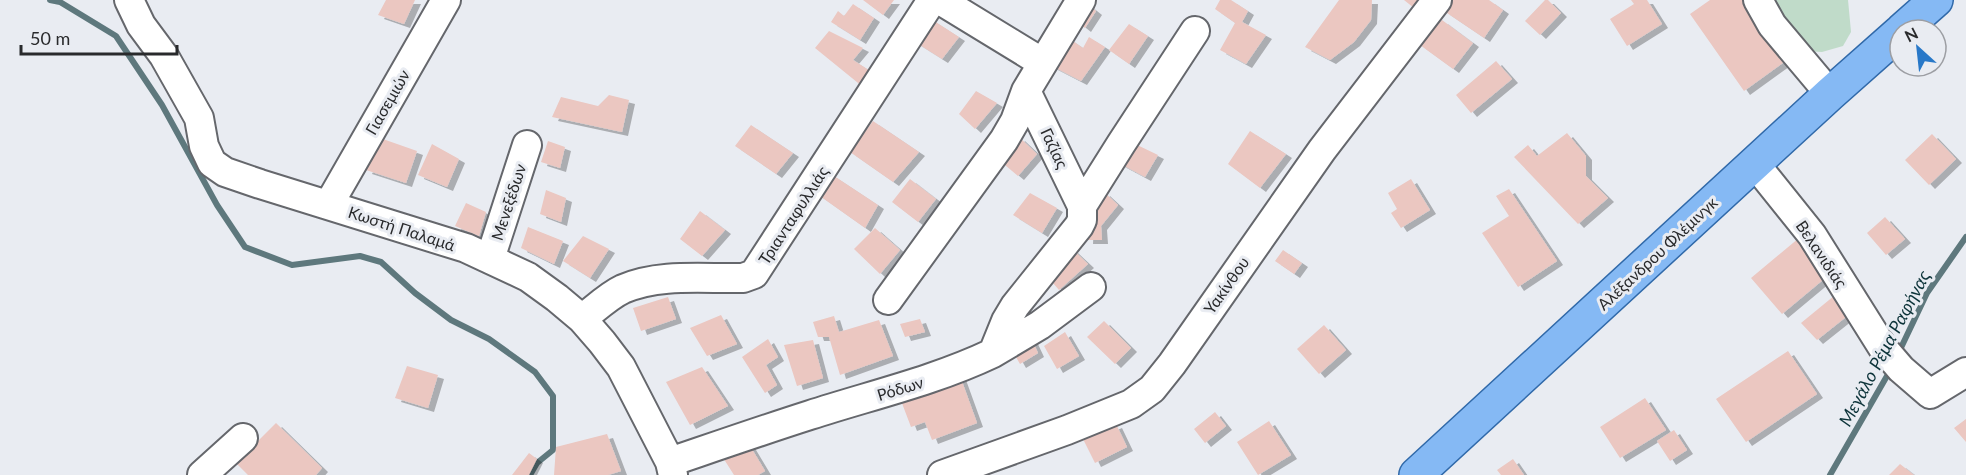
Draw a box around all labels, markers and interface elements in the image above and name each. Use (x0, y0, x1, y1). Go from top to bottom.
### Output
scale bar (21, 18, 177, 56)
north arrow (1888, 18, 1948, 78)
text: N (1901, 23, 1921, 45)
text: 50 m (30, 27, 70, 49)
street label: Γιασεμιών (361, 66, 413, 138)
street label: Γαζίας (1037, 125, 1073, 172)
street label: Μενεξέδων (487, 161, 530, 243)
street label: Τριανταφυλλιάς (754, 162, 832, 268)
street label: Αλέξανδρου Φλέμινγκ (1593, 192, 1722, 314)
street label: Κωστή Παλαμά (346, 202, 458, 254)
street label: Βελανιδιάς (1792, 217, 1852, 292)
street label: Υακίνθου (1199, 253, 1253, 317)
water label: Μεγάλο Ρέμα Ραφήνας (1834, 266, 1934, 430)
street label: Ρόδων (875, 372, 925, 404)

